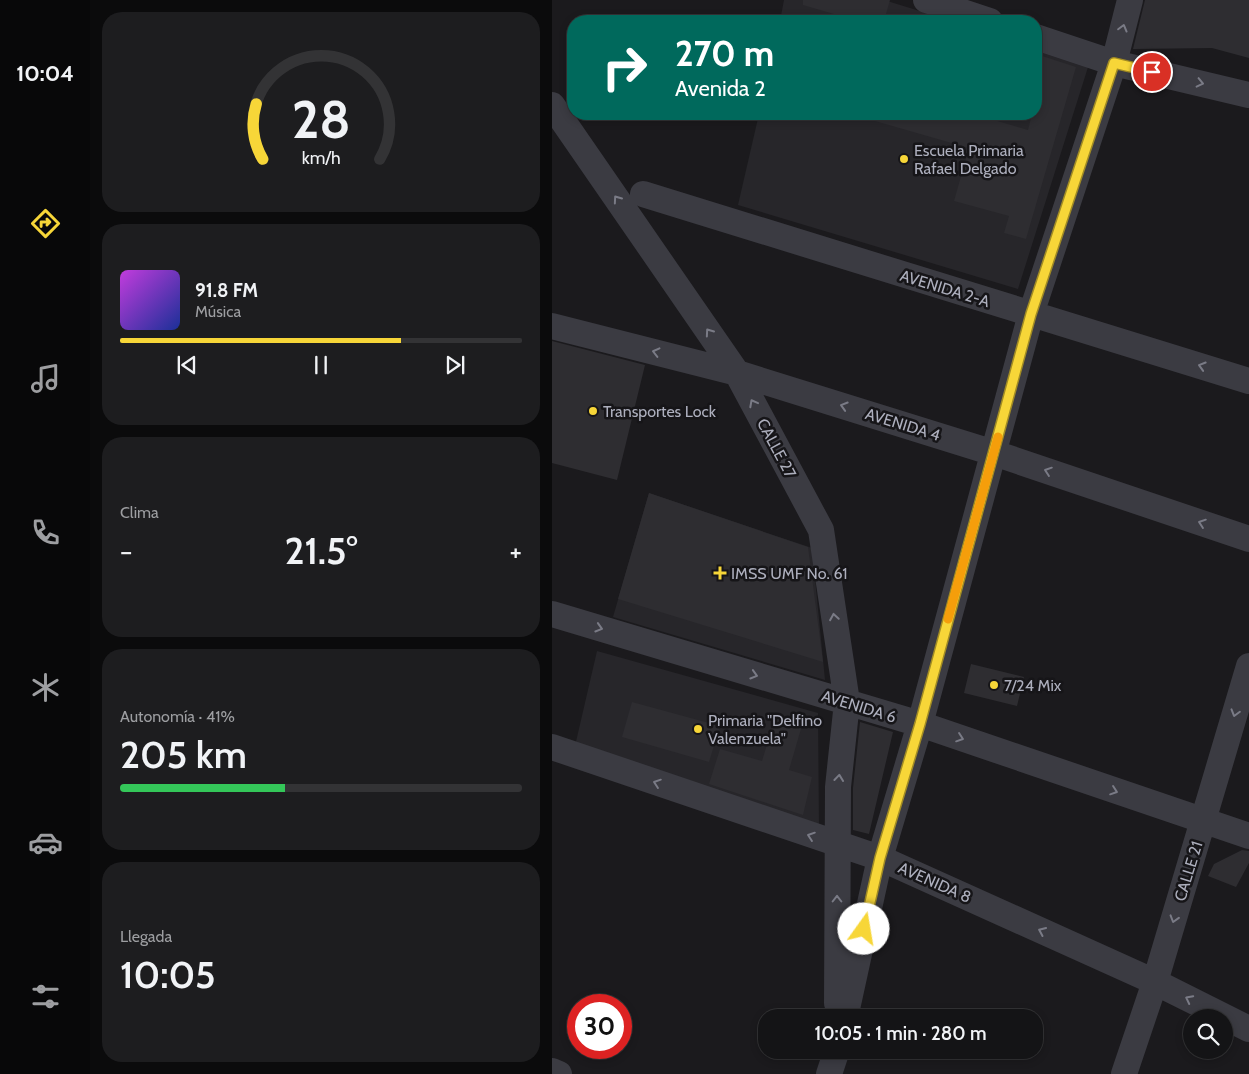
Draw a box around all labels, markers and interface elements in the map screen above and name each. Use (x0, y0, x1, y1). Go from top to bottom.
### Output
one-way arrow (1117, 23, 1128, 32)
text: 270 m (675, 32, 774, 75)
icon: right (592, 35, 657, 100)
pin (1131, 51, 1173, 93)
icon: arrive (1138, 58, 1166, 86)
text: 10:04 (16, 60, 74, 87)
text: Avenida 2 (675, 75, 766, 102)
one-way arrow (1196, 77, 1205, 88)
text: 28 (292, 88, 350, 151)
place label: Escuela Primaria Rafael Delgado (914, 141, 1024, 178)
text: km/h (301, 147, 341, 168)
marker: Escuela Primaria Rafael Delgado (898, 153, 910, 165)
one-way arrow (614, 195, 623, 204)
icon: directions (28, 206, 63, 241)
street label: AVENIDA 2-A (898, 266, 992, 311)
text: 91.8 FM (195, 279, 258, 302)
text: Música (195, 302, 241, 321)
one-way arrow (706, 329, 715, 338)
one-way arrow (651, 347, 660, 358)
icon: previous (173, 351, 201, 379)
icon: pause (307, 351, 335, 379)
icon: next (441, 351, 469, 379)
icon: music (28, 361, 63, 396)
one-way arrow (1198, 362, 1207, 372)
one-way arrow (749, 399, 759, 408)
one-way arrow (840, 401, 848, 411)
place label: Transportes Lock (603, 402, 717, 421)
street label: AVENIDA 4 (863, 404, 943, 445)
marker: Transportes Lock (587, 405, 599, 417)
street label: CALLE 27 (753, 415, 800, 481)
one-way arrow (1045, 467, 1053, 477)
text: Clima (120, 503, 159, 522)
icon: phone (28, 515, 63, 550)
one-way arrow (1199, 519, 1207, 529)
text: 21.5° (284, 527, 358, 574)
text: − (120, 534, 132, 568)
text: + (510, 534, 522, 568)
place label: IMSS UMF No. 61 (731, 564, 848, 583)
marker: IMSS UMF No. 61 (713, 566, 727, 580)
one-way arrow (830, 613, 840, 622)
one-way arrow (594, 623, 602, 633)
one-way arrow (750, 669, 758, 679)
icon: climate (28, 670, 63, 705)
place label: 7/24 Mix (1004, 676, 1062, 695)
marker: 7/24 Mix (988, 679, 1000, 691)
street label: AVENIDA 6 (819, 686, 898, 727)
text: Autonomía · 41% (120, 707, 235, 726)
one-way arrow (1230, 708, 1240, 717)
place label: Primaria "Delfino Valenzuela" (708, 711, 822, 748)
marker: Primaria "Delfino Valenzuela" (692, 723, 704, 735)
text: 205 km (120, 731, 247, 778)
one-way arrow (955, 732, 964, 742)
one-way arrow (833, 774, 844, 782)
one-way arrow (654, 779, 662, 789)
one-way arrow (1109, 785, 1117, 795)
icon: car (28, 825, 63, 860)
one-way arrow (807, 832, 816, 842)
street label: CALLE 21 (1170, 839, 1207, 903)
street label: AVENIDA 8 (895, 858, 974, 907)
one-way arrow (832, 895, 842, 902)
position arrow (837, 902, 889, 954)
one-way arrow (1169, 915, 1179, 923)
text: Llegada (120, 927, 172, 946)
one-way arrow (1038, 927, 1047, 937)
text: 10:05 (120, 951, 216, 998)
icon: filters (28, 979, 63, 1014)
speed limit sign: 30 (567, 994, 632, 1059)
one-way arrow (1185, 995, 1194, 1005)
map controls (1183, 1009, 1233, 1059)
button: search (1183, 1009, 1233, 1059)
text: 10:05 · 1 min · 280 m (815, 1022, 986, 1045)

